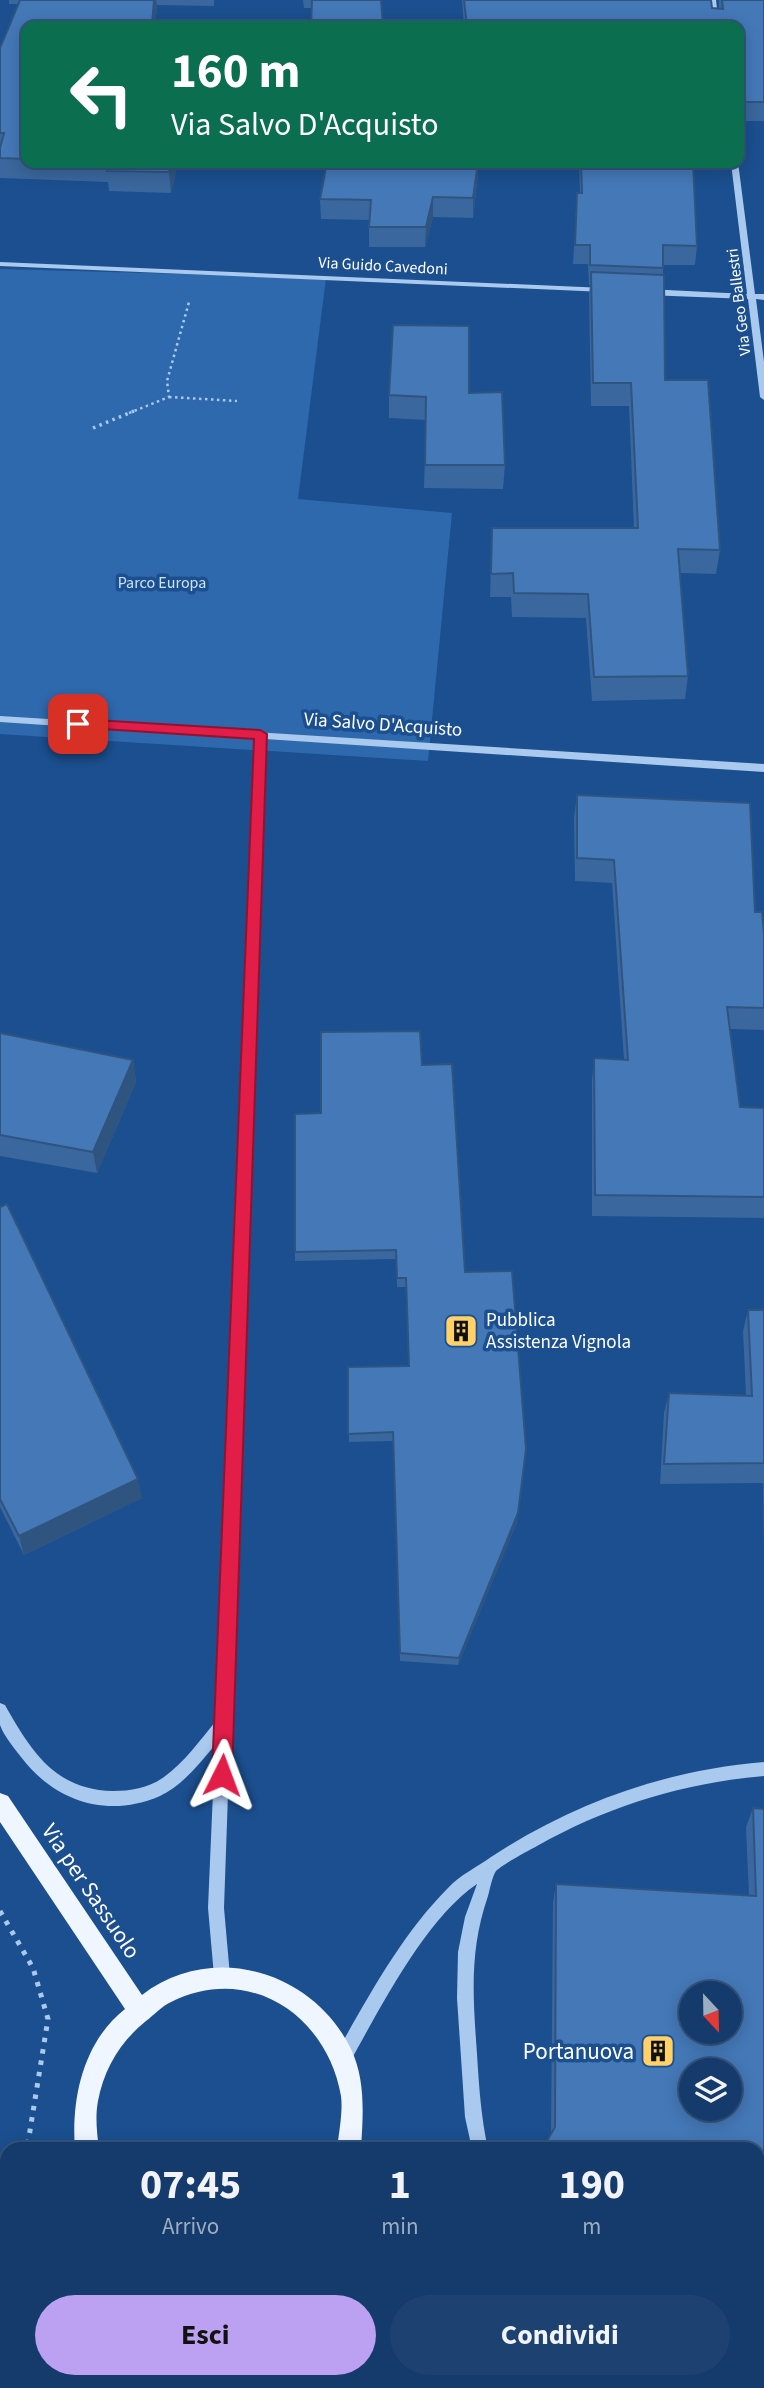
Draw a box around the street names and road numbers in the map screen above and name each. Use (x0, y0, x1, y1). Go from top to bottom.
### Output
street label: Via Geo Ballestri (722, 247, 756, 357)
street label: Via Guido Cavedoni (318, 252, 448, 280)
street label: Via Salvo D'Acquisto (303, 706, 463, 744)
street label: Via per Sassuolo (33, 1817, 149, 1965)

